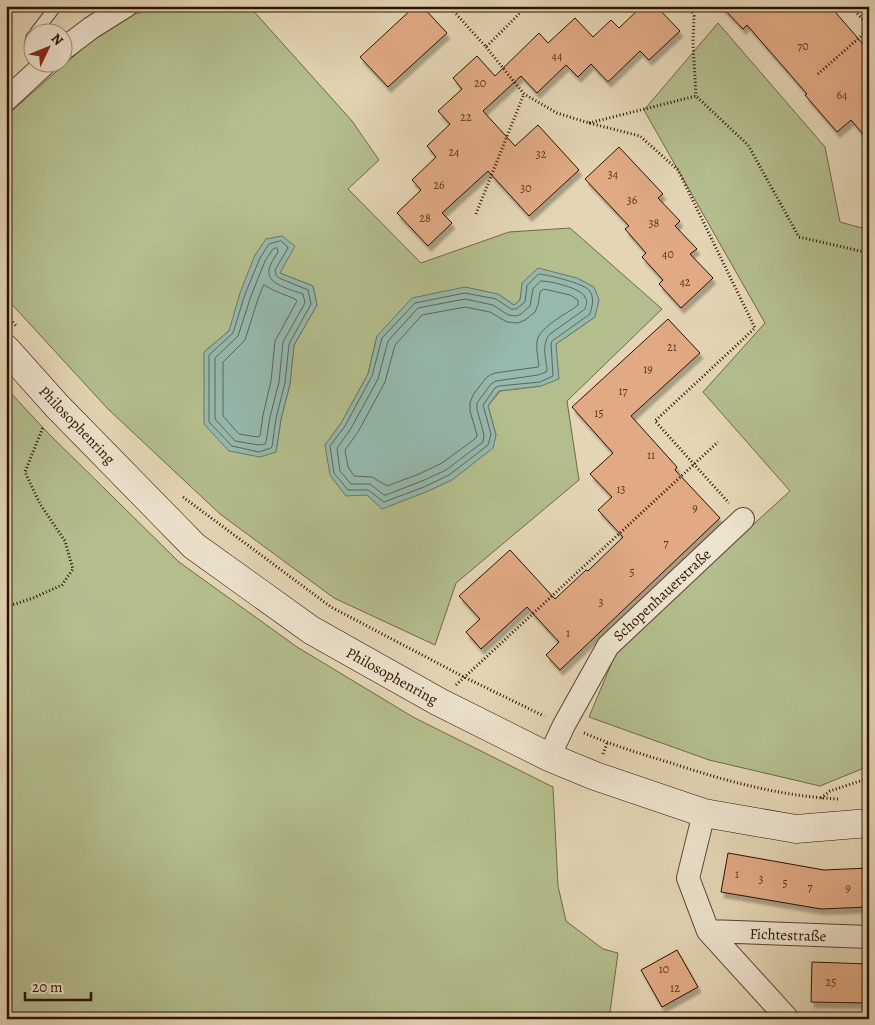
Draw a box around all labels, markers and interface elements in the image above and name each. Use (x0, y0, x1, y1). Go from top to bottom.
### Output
north arrow (22, 22, 72, 72)
text: N (47, 29, 68, 50)
house number: 70 (797, 38, 809, 54)
house number: 44 (552, 48, 563, 64)
house number: 20 (474, 75, 486, 91)
house number: 64 (837, 87, 848, 103)
house number: 22 (460, 109, 472, 125)
house number: 24 (448, 144, 460, 160)
house number: 32 (536, 146, 547, 162)
house number: 34 (608, 166, 619, 182)
house number: 26 (433, 177, 445, 193)
house number: 30 (520, 180, 532, 196)
house number: 36 (627, 192, 638, 208)
house number: 28 (419, 210, 431, 226)
house number: 38 (649, 215, 660, 231)
house number: 40 (662, 246, 674, 262)
house number: 42 (679, 274, 691, 290)
house number: 21 (667, 339, 677, 355)
house number: 19 (643, 361, 653, 377)
street label: Philosophenring (34, 381, 120, 469)
house number: 17 (618, 383, 629, 399)
house number: 15 (594, 405, 604, 421)
house number: 11 (647, 447, 655, 463)
house number: 13 (616, 481, 626, 497)
house number: 9 (692, 500, 698, 516)
house number: 7 (663, 535, 669, 551)
street label: Schopenhauerstraße (609, 544, 715, 646)
house number: 5 (629, 564, 635, 580)
house number: 3 (599, 594, 604, 610)
house number: 1 (566, 625, 570, 641)
street label: Philosophenring (343, 643, 442, 710)
house number: 1 (735, 866, 739, 882)
house number: 3 (759, 871, 764, 887)
house number: 5 (782, 875, 788, 891)
house number: 7 (807, 879, 813, 895)
house number: 9 (845, 880, 851, 896)
street label: Fichtestraße (749, 924, 827, 946)
house number: 10 (659, 961, 669, 977)
scale bar (25, 970, 91, 1002)
house number: 25 (826, 974, 836, 990)
text: 20 m (32, 977, 63, 997)
house number: 12 (670, 980, 680, 996)

